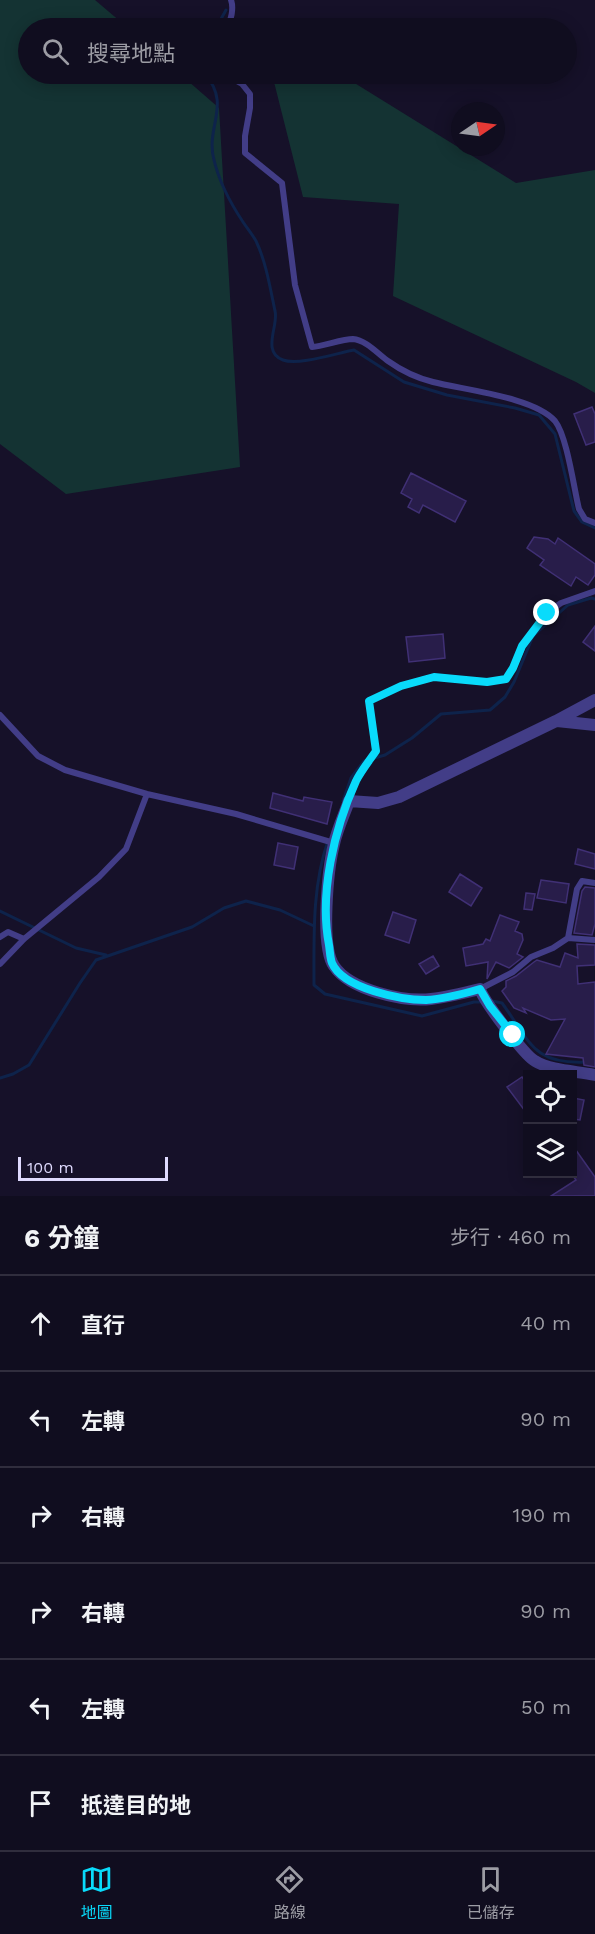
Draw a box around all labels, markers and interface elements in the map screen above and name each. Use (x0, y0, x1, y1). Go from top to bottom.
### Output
search box (18, 18, 577, 84)
icon: search (39, 35, 72, 68)
text: 搜尋地點 (87, 41, 175, 66)
north arrow (451, 102, 505, 156)
route end (533, 599, 559, 625)
route start (499, 1021, 525, 1047)
map controls (523, 1070, 577, 1178)
button: locate (523, 1070, 577, 1124)
button: layers (523, 1124, 577, 1178)
scale bar (18, 1154, 168, 1182)
text: 100 m (27, 1158, 74, 1177)
text: 6 分鐘 (24, 1223, 99, 1253)
text: 步行 · 460 m (450, 1225, 571, 1249)
icon: ahead (24, 1307, 57, 1340)
text: 40 m (520, 1311, 571, 1335)
text: 直行 (81, 1313, 125, 1338)
icon: left (24, 1403, 57, 1436)
text: 90 m (520, 1407, 571, 1431)
text: 左轉 (81, 1409, 125, 1434)
icon: right (24, 1499, 57, 1532)
text: 190 m (513, 1503, 571, 1527)
text: 右轉 (81, 1505, 125, 1530)
icon: right (24, 1595, 57, 1628)
text: 90 m (520, 1599, 571, 1623)
text: 右轉 (81, 1601, 125, 1626)
icon: left (24, 1691, 57, 1724)
text: 50 m (521, 1695, 571, 1719)
text: 左轉 (81, 1697, 125, 1722)
icon: arrive (24, 1787, 57, 1820)
text: 抵達目的地 (81, 1793, 191, 1818)
tab: 地圖 (80, 1863, 113, 1923)
tab: 路線 (273, 1863, 306, 1923)
tab: 已儲存 (467, 1863, 515, 1923)

